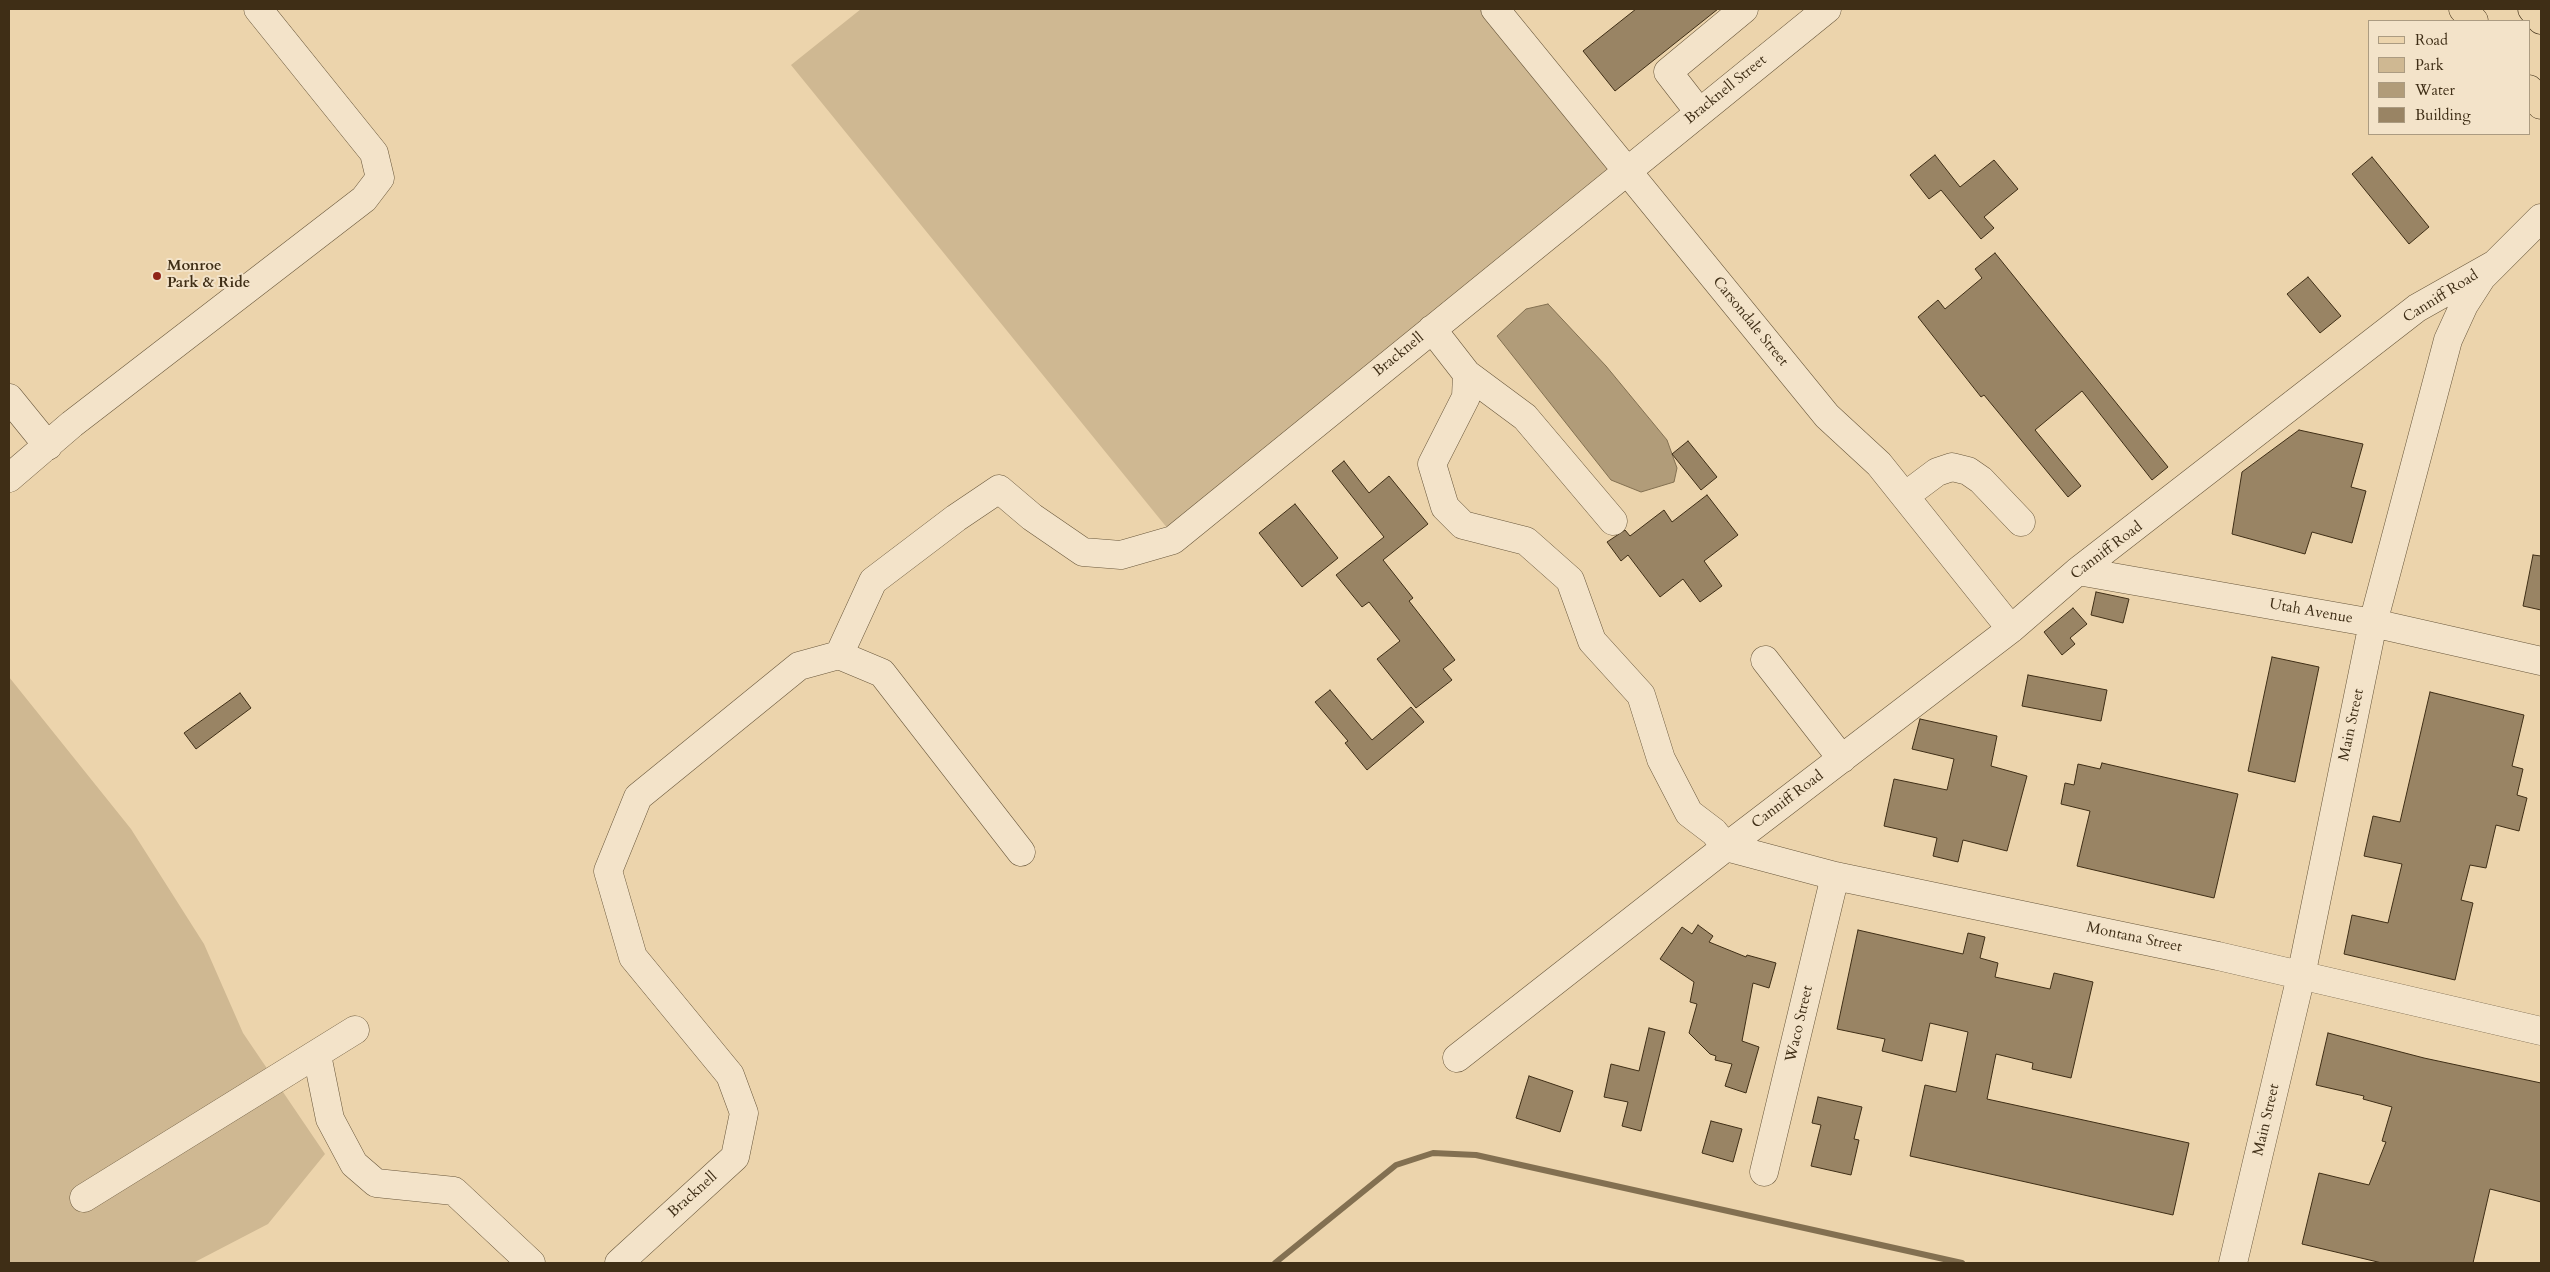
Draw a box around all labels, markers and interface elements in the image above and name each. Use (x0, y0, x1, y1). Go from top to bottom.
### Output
legend (2368, 20, 2530, 135)
text: Road (2415, 30, 2448, 50)
street label: Bracknell Street (1681, 52, 1771, 128)
text: Park (2415, 55, 2444, 75)
text: Water (2415, 80, 2455, 100)
text: Building (2415, 105, 2471, 125)
place label: Monroe Park & Ride (167, 258, 250, 293)
street label: Canniff Road (2400, 267, 2482, 327)
marker: Monroe Park & Ride (151, 270, 163, 282)
street label: Carsondale Street (1708, 273, 1792, 371)
street label: Bracknell (1370, 329, 1428, 381)
street label: Canniff Road (2068, 518, 2146, 584)
street label: Utah Avenue (2268, 596, 2354, 628)
street label: Main Street (2336, 687, 2368, 763)
street label: Canniff Road (1749, 767, 1827, 833)
street label: Montana Street (2085, 919, 2183, 957)
street label: Waco Street (1782, 984, 1818, 1064)
street label: Main Street (2250, 1082, 2284, 1158)
street label: Bracknell (665, 1168, 721, 1222)

